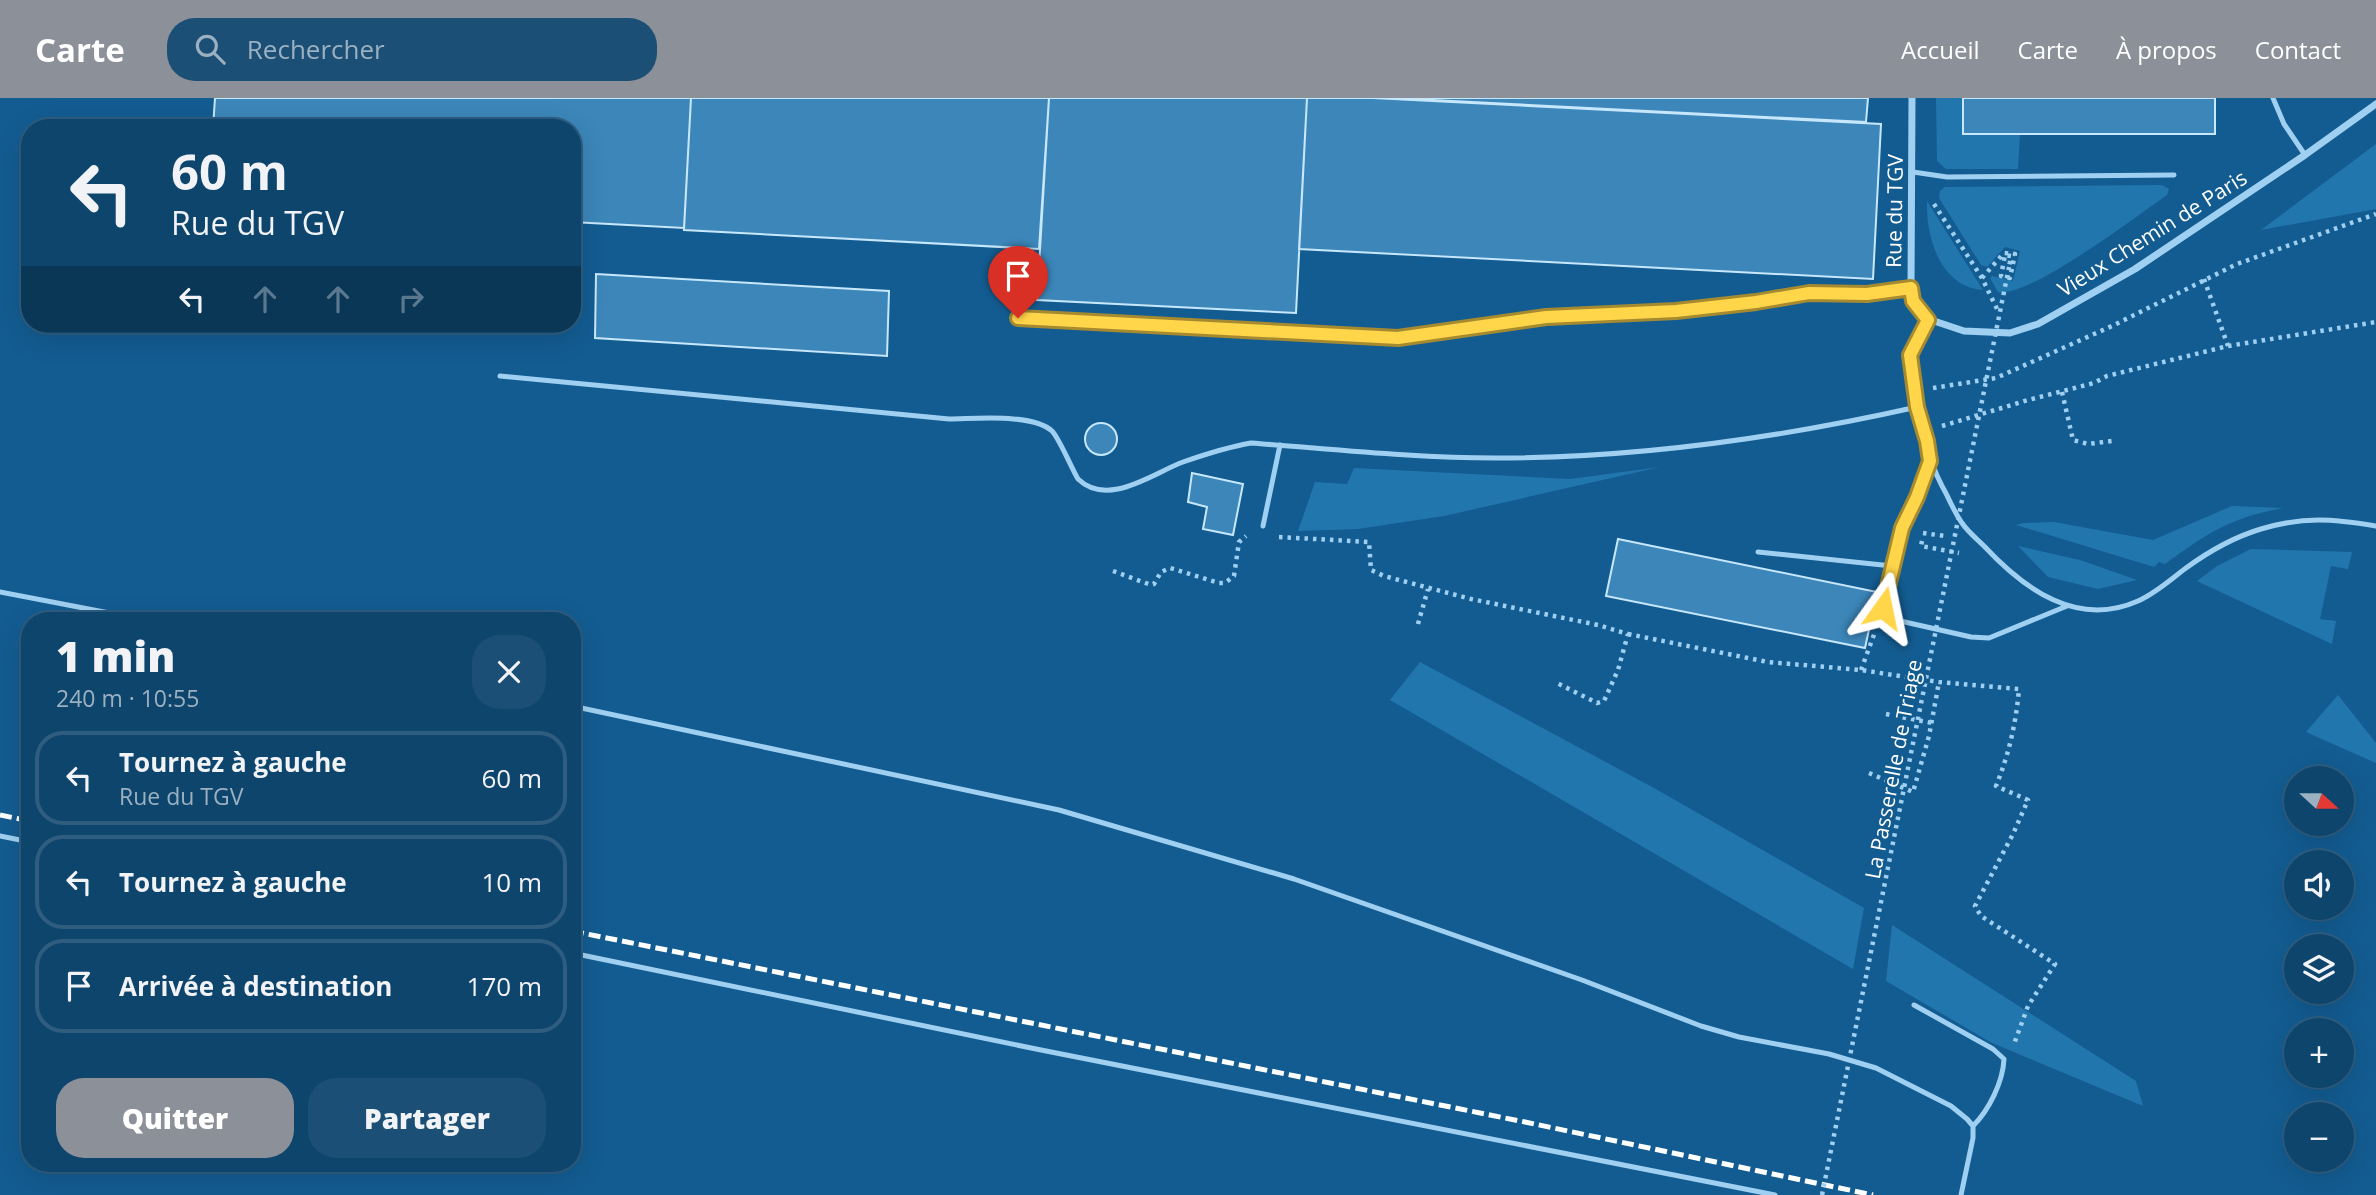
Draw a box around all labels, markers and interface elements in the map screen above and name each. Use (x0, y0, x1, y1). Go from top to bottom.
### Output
search box (167, 18, 657, 81)
text: Carte (35, 27, 125, 72)
icon: search (191, 30, 229, 68)
text: Rechercher (247, 31, 385, 67)
text: Accueil (1901, 33, 1980, 66)
text: Carte (2018, 33, 2078, 66)
text: À propos (2116, 33, 2217, 66)
text: Contact (2255, 33, 2341, 66)
text: 60 m (171, 138, 288, 204)
icon: left (56, 147, 147, 238)
street label: Rue du TGV (1879, 153, 1909, 268)
street label: Vieux Chemin de Paris (2052, 163, 2252, 303)
text: Rue du TGV (171, 201, 344, 244)
pin (988, 246, 1048, 318)
icon: arrive (999, 257, 1037, 295)
icon: left (173, 280, 211, 318)
icon: ahead (246, 280, 284, 318)
icon: ahead (319, 280, 357, 318)
icon: right (392, 280, 430, 318)
position arrow (1846, 571, 1920, 645)
text: 1 min (56, 627, 175, 684)
button: close (472, 635, 546, 709)
street label: La Passerelle de Triage (1858, 657, 1928, 881)
text: 240 m · 10:55 (56, 682, 199, 714)
text: Tournez à gauche (119, 744, 347, 780)
icon: left (60, 759, 98, 797)
text: 60 m (481, 760, 542, 796)
north arrow (2284, 766, 2354, 836)
map controls (2284, 766, 2354, 1172)
text: Rue du TGV (119, 780, 243, 812)
button: sound (2284, 850, 2354, 920)
icon: left (60, 863, 98, 901)
text: Tournez à gauche (119, 864, 347, 900)
text: 10 m (481, 864, 542, 900)
button: layers (2284, 934, 2354, 1004)
icon: arrive (60, 967, 98, 1005)
text: Arrivée à destination (119, 968, 392, 1004)
text: 170 m (467, 968, 542, 1004)
button: + (2284, 1018, 2354, 1088)
button: Quitter (56, 1078, 294, 1158)
button: Partager (308, 1078, 546, 1158)
button: − (2284, 1102, 2354, 1172)

